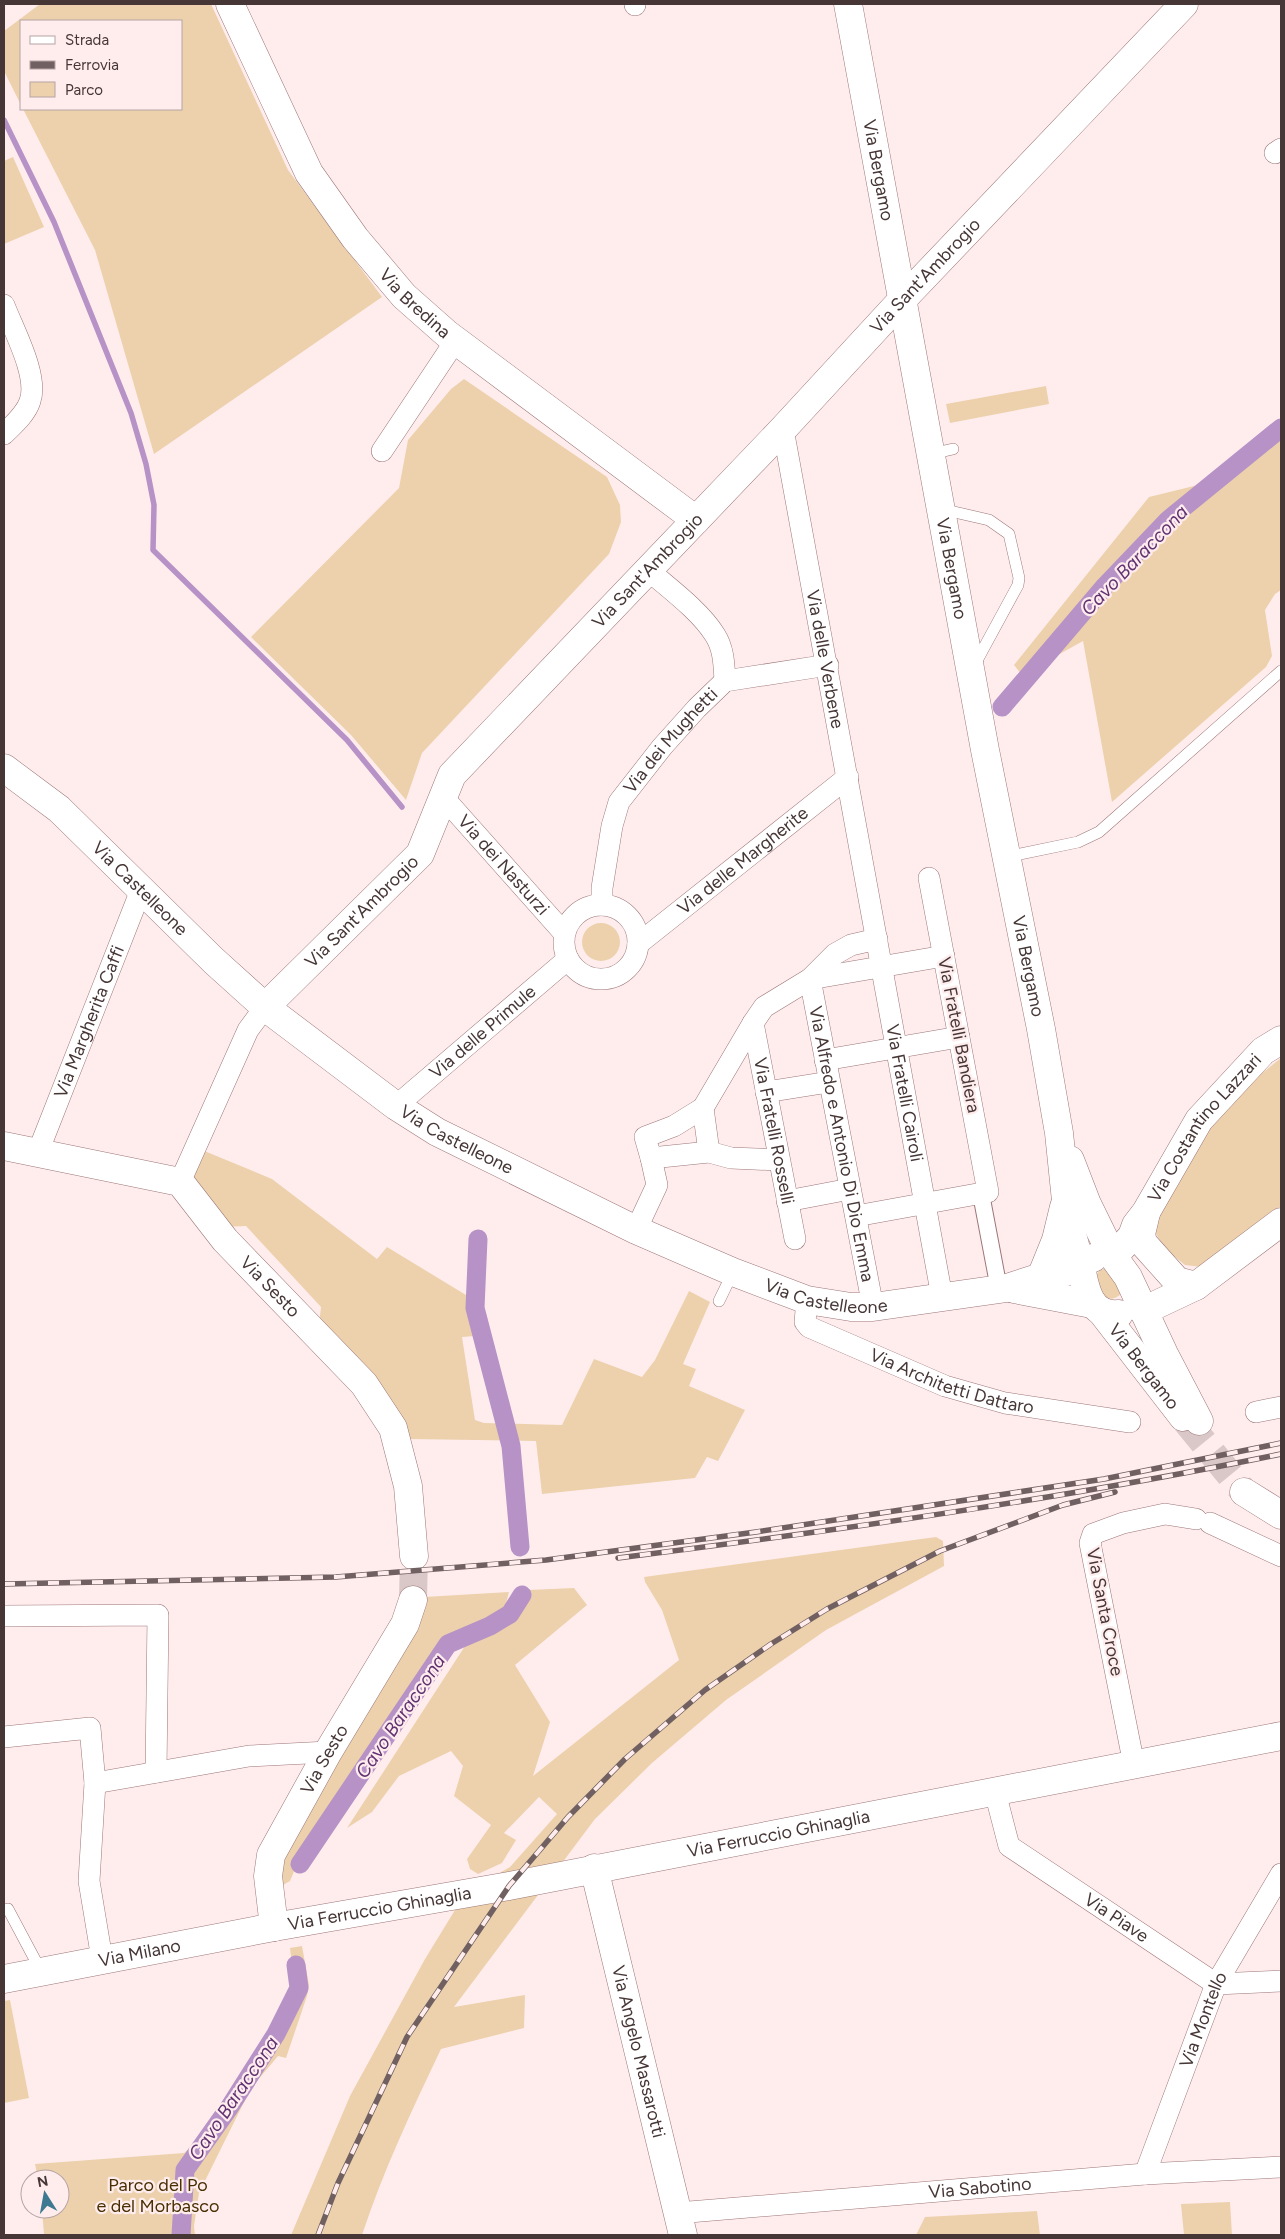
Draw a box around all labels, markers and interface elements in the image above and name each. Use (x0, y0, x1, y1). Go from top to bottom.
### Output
legend (20, 20, 182, 110)
text: Strada (65, 31, 109, 49)
text: Ferrovia (65, 56, 119, 74)
text: Parco (65, 81, 103, 99)
street label: Via Bergamo (858, 118, 899, 223)
street label: Via Sant'Ambrogio (866, 213, 985, 338)
street label: Via Bredina (374, 264, 455, 343)
water label: Cavo Baraccona (1076, 501, 1193, 620)
street label: Via Sant'Ambrogio (588, 508, 708, 633)
street label: Via Bergamo (932, 516, 972, 621)
street label: Via delle Verbene (802, 588, 849, 731)
street label: Via dei Mughetti (619, 683, 722, 798)
street label: Via delle Margherite (673, 802, 813, 919)
street label: Via dei Nasturzi (453, 810, 554, 920)
street label: Via Castelleone (87, 837, 193, 940)
street label: Via Sant'Ambrogio (300, 851, 423, 972)
street label: Via Bergamo (1007, 914, 1049, 1019)
street label: Via Margherita Caffi (49, 942, 129, 1101)
street label: Via Fratelli Bandiera (933, 955, 985, 1115)
street label: Via delle Primule (425, 980, 540, 1083)
street label: Via Alfredo e Antonio Di Dio Emma (804, 1004, 879, 1284)
street label: Via Fratelli Cairoli (881, 1022, 928, 1164)
street label: Via Costantino Lazzari (1143, 1049, 1266, 1206)
street label: Via Fratelli Rosselli (749, 1056, 799, 1206)
street label: Via Castelleone (396, 1100, 517, 1179)
street label: Via Sesto (236, 1251, 305, 1322)
street label: Via Castelleone (761, 1274, 889, 1318)
street label: Via Bergamo (1104, 1319, 1184, 1414)
street label: Via Architetti Dattaro (866, 1344, 1035, 1418)
street label: Via Santa Croce (1082, 1546, 1128, 1678)
water label: Cavo Baraccona (351, 1650, 450, 1782)
street label: Via Sesto (296, 1721, 353, 1798)
street label: Via Ferruccio Ghinaglia (685, 1805, 872, 1862)
street label: Via Ferruccio Ghinaglia (286, 1882, 473, 1935)
street label: Via Piave (1080, 1888, 1153, 1947)
street label: Via Milano (96, 1934, 183, 1972)
street label: Via Angelo Massarotti (607, 1963, 670, 2140)
street label: Via Montello (1175, 1967, 1232, 2071)
water label: Cavo Baraccona (184, 2032, 283, 2164)
north arrow (20, 2169, 70, 2219)
text: N (36, 2172, 50, 2191)
street label: Via Sabotino (928, 2173, 1032, 2203)
park label: Parco del Po e del Morbasco (96, 2174, 220, 2217)

